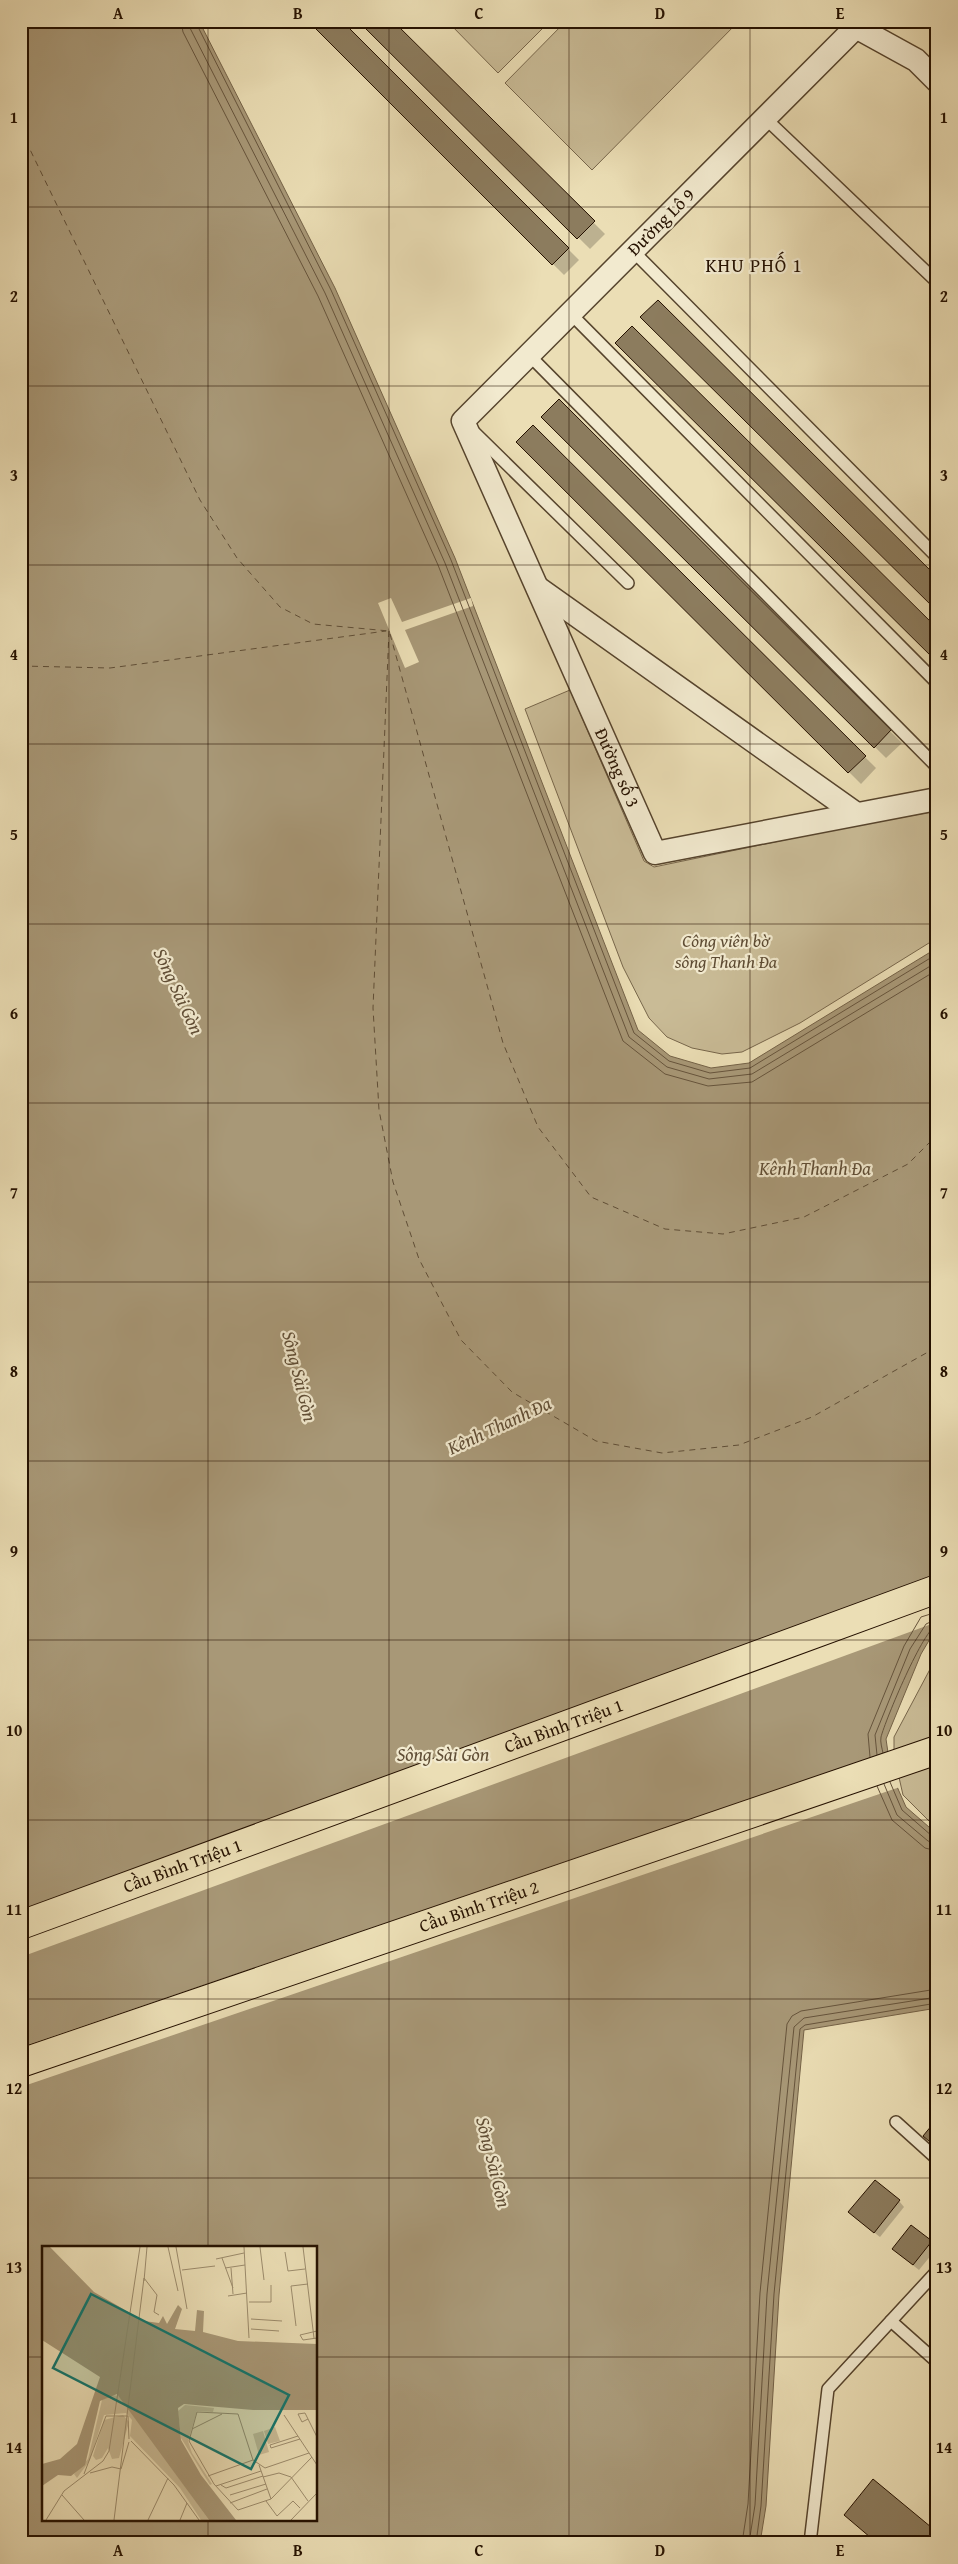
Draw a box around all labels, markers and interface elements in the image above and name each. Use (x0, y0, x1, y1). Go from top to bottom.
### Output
text: A (113, 1, 124, 25)
text: B (293, 1, 303, 25)
text: C (474, 1, 484, 25)
text: D (655, 1, 665, 25)
text: E (836, 1, 845, 25)
text: 1 (10, 105, 18, 129)
text: 1 (940, 105, 948, 129)
street label: Đường Lô 9 (621, 182, 701, 262)
district label: KHU PHỐ 1 (705, 251, 803, 279)
text: 2 (10, 284, 18, 308)
text: 2 (940, 284, 948, 308)
text: 3 (10, 463, 18, 487)
text: 3 (940, 463, 948, 487)
text: 4 (10, 642, 18, 666)
text: 4 (940, 642, 948, 666)
street label: Đường số 3 (588, 723, 647, 812)
text: 5 (10, 822, 18, 846)
text: 5 (940, 822, 948, 846)
park label: Công viên bờ sông Thanh Đa (674, 927, 778, 975)
water label: Sông Sài Gòn (147, 943, 211, 1039)
text: 6 (10, 1001, 18, 1025)
text: 6 (940, 1001, 948, 1025)
water label: Kênh Thanh Đa (758, 1154, 871, 1182)
text: 7 (10, 1180, 18, 1204)
text: 7 (940, 1180, 948, 1204)
water label: Sông Sài Gòn (275, 1328, 325, 1425)
text: 8 (10, 1359, 18, 1383)
text: 8 (940, 1359, 948, 1383)
water label: Kênh Thanh Đa (441, 1389, 556, 1462)
text: 9 (10, 1539, 18, 1563)
text: 9 (940, 1539, 948, 1563)
street label: Cầu Bình Triệu 1 (500, 1691, 627, 1760)
text: 10 (6, 1718, 22, 1742)
text: 10 (936, 1718, 952, 1742)
water label: Sông Sài Gòn (397, 1740, 490, 1768)
street label: Cầu Bình Triệu 1 (119, 1831, 246, 1899)
street label: Cầu Bình Triệu 2 (415, 1873, 542, 1939)
text: 11 (6, 1897, 22, 1921)
text: 11 (936, 1897, 952, 1921)
text: 12 (6, 2076, 22, 2100)
text: 12 (936, 2076, 952, 2100)
water label: Sông Sài Gòn (469, 2114, 519, 2211)
inset map (42, 2246, 318, 2522)
text: 13 (6, 2255, 22, 2279)
text: 13 (936, 2255, 952, 2279)
text: 14 (6, 2435, 22, 2459)
text: 14 (936, 2435, 952, 2459)
text: A (113, 2538, 124, 2562)
text: B (293, 2538, 303, 2562)
text: C (474, 2538, 484, 2562)
text: D (655, 2538, 665, 2562)
text: E (836, 2538, 845, 2562)

